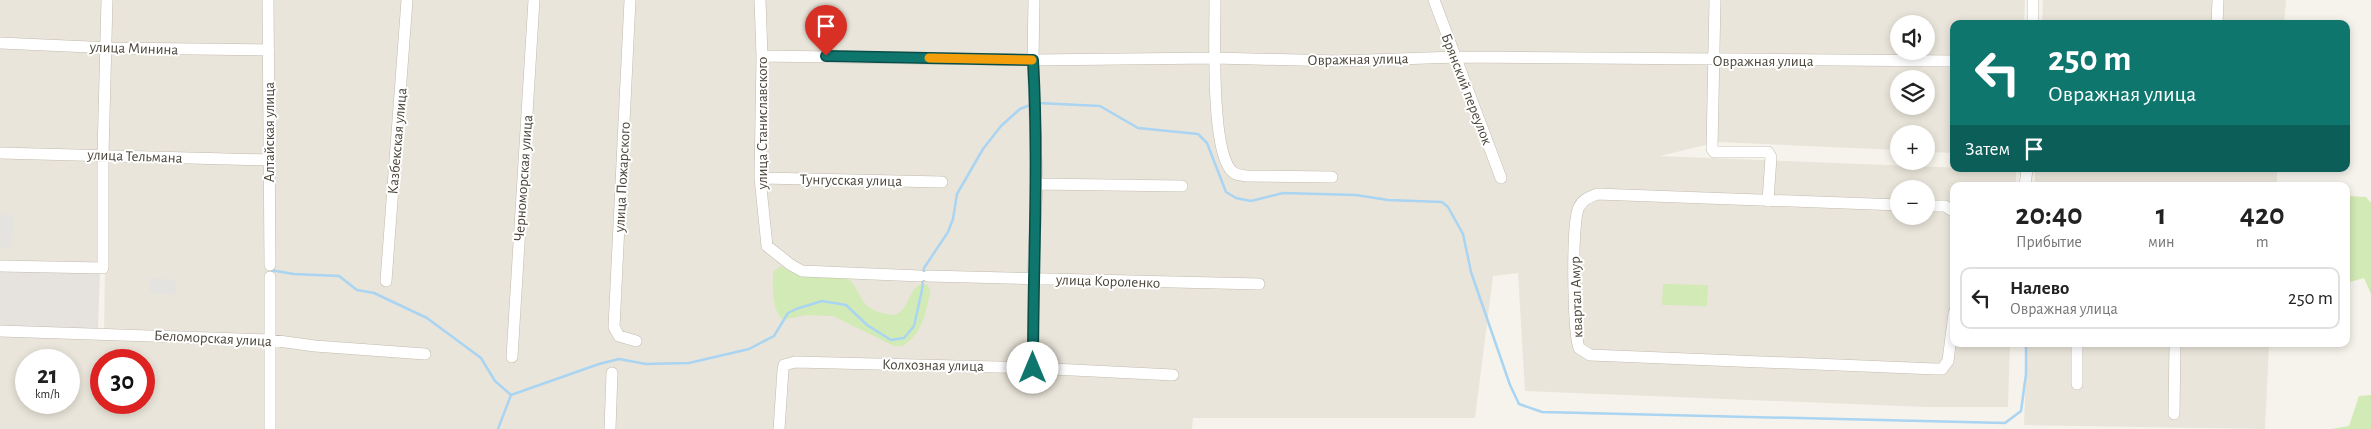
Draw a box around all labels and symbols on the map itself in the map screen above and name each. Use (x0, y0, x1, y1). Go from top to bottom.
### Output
pin (805, 5, 847, 56)
street label: Брянский переулок (1438, 31, 1495, 147)
street label: улица Минина (88, 39, 179, 58)
street label: Овражная улица (1307, 51, 1409, 68)
street label: Овражная улица (1712, 54, 1814, 69)
street label: улица Станиславского (755, 57, 770, 190)
street label: Алтайская улица (262, 82, 277, 182)
street label: Казбекская улица (385, 87, 410, 195)
street label: Черноморская улица (512, 114, 535, 242)
street label: улица Пожарского (612, 121, 633, 234)
street label: улица Тельмана (86, 147, 183, 166)
street label: Тунгусская улица (800, 172, 902, 189)
street label: квартал Амур (1568, 256, 1585, 338)
street label: улица Короленко (1055, 272, 1160, 291)
street label: Беломорская улица (154, 328, 272, 349)
position arrow (1006, 341, 1058, 393)
speed limit sign: 30 (90, 349, 155, 414)
street label: Колхозная улица (882, 357, 984, 374)

